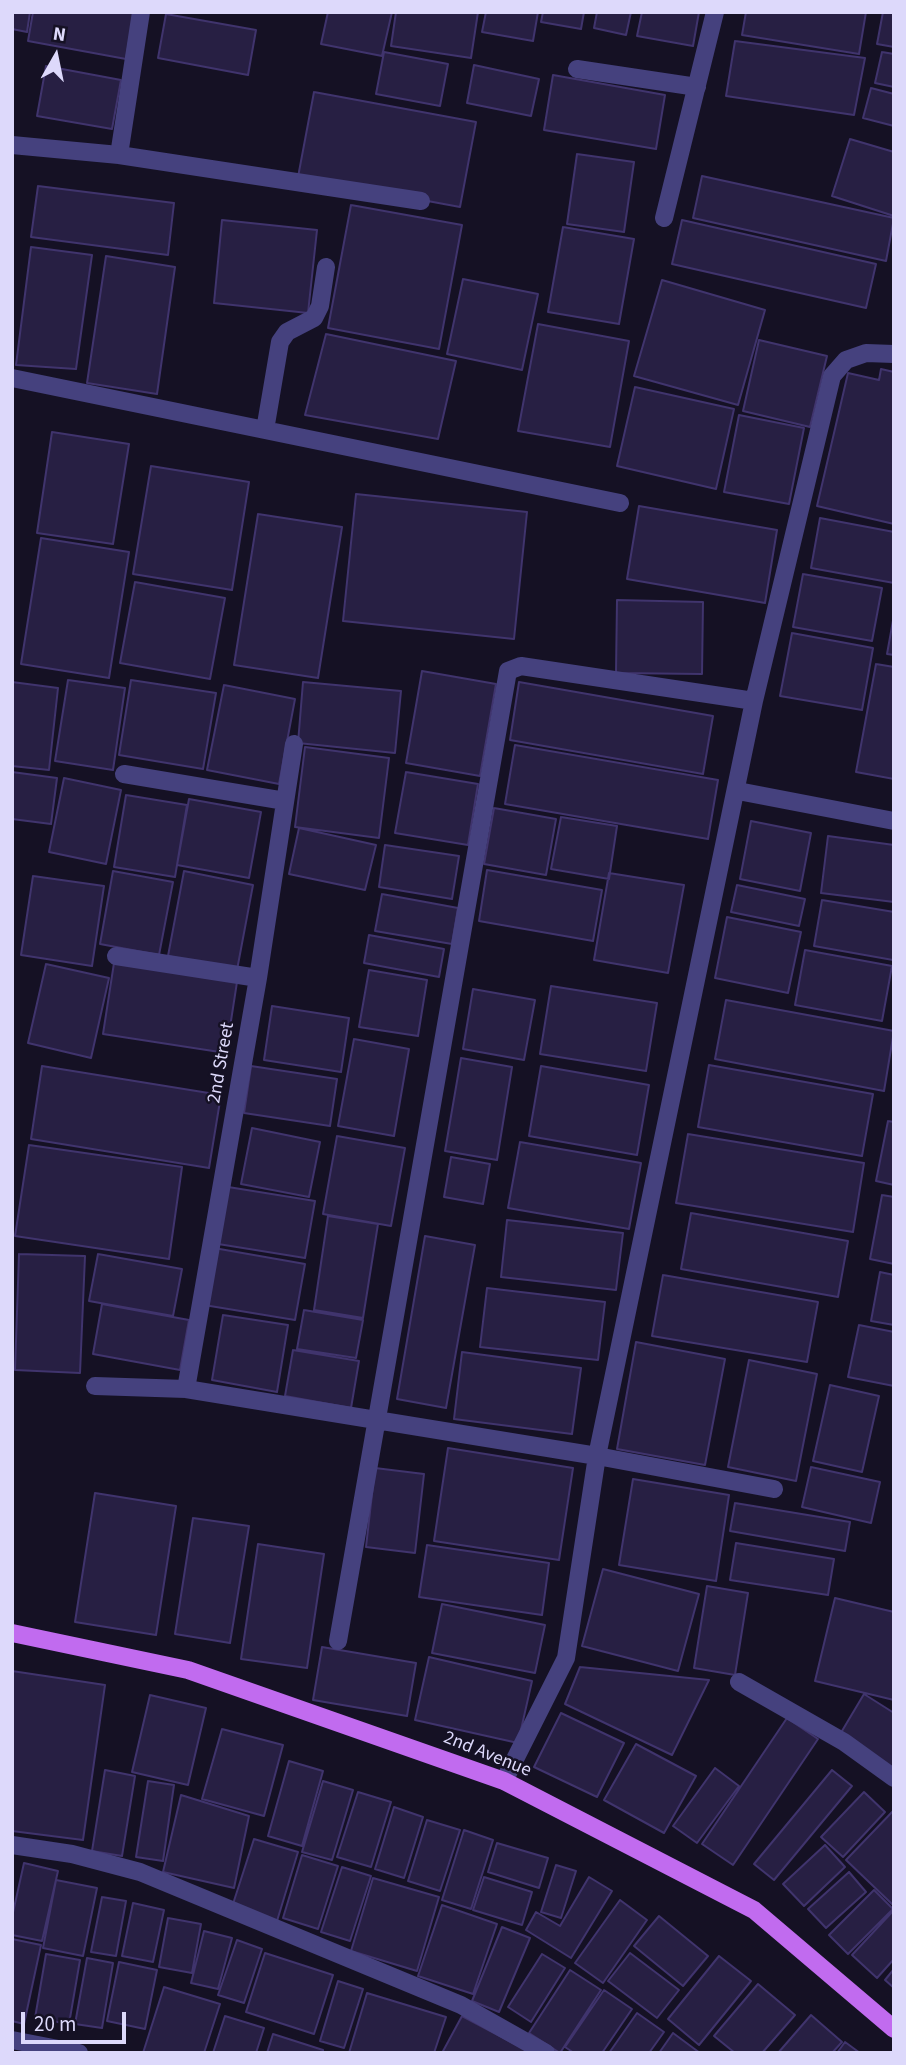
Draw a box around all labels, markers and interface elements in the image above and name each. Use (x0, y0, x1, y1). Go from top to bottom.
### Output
text: N (51, 20, 68, 49)
north arrow (21, 21, 91, 91)
street label: 2nd Street (204, 1021, 240, 1105)
street label: 2nd Avenue (440, 1727, 534, 1783)
scale bar (24, 1998, 130, 2042)
text: 20 m (34, 2009, 76, 2039)

